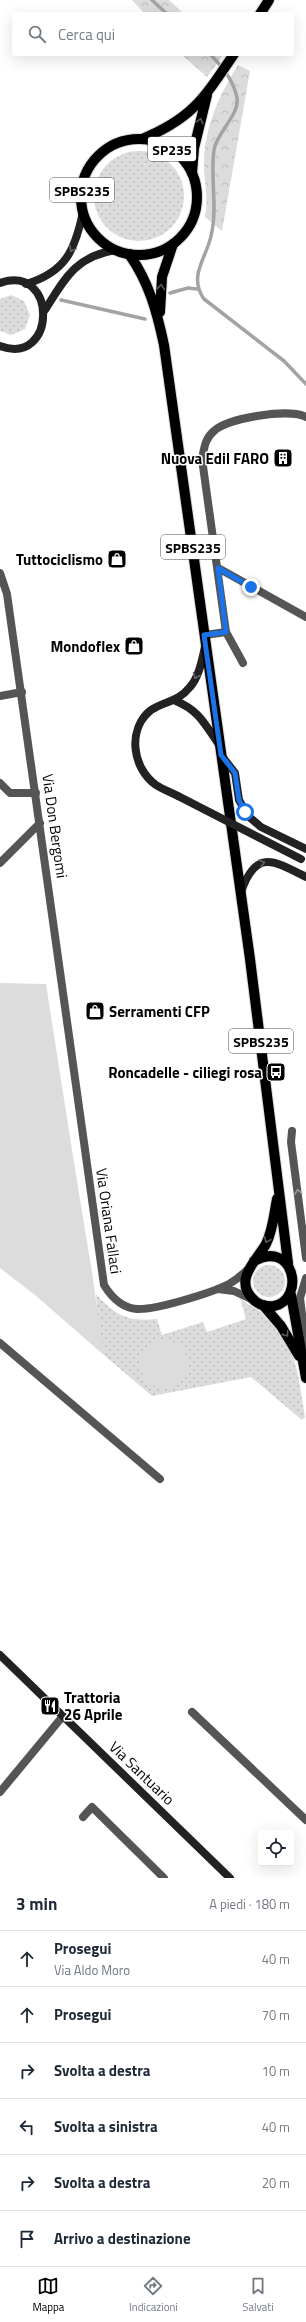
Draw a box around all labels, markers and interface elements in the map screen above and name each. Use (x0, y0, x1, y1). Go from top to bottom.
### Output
search box (12, 12, 294, 56)
icon: search (26, 23, 48, 45)
text: Cerca qui (58, 23, 115, 46)
one-way arrow (196, 118, 204, 124)
road number: SP235 (148, 137, 196, 161)
road number: SPBS235 (50, 178, 114, 202)
one-way arrow (69, 245, 77, 252)
one-way arrow (156, 284, 165, 290)
place label: Nuova Edil FARO (161, 447, 269, 470)
building icon: Nuova Edil FARO (272, 447, 294, 469)
road number: SPBS235 (161, 535, 225, 559)
place label: Tuttociclismo (16, 548, 103, 571)
shop icon: Tuttociclismo (106, 548, 128, 570)
route end (242, 578, 260, 596)
place label: Mondoflex (51, 635, 120, 658)
shop icon: Mondoflex (123, 635, 145, 657)
one-way arrow (193, 672, 201, 679)
street label: Via Don Bergomi (36, 772, 74, 880)
route start (236, 803, 254, 821)
one-way arrow (259, 859, 266, 868)
shop icon: Serramenti CFP (84, 1000, 106, 1022)
place label: Serramenti CFP (109, 1000, 210, 1023)
road number: SPBS235 (229, 1029, 293, 1053)
place label: Roncadelle - ciliegi rosa (108, 1061, 262, 1084)
bus stop icon: Roncadelle - ciliegi rosa (265, 1061, 287, 1083)
street label: Via Oriana Fallaci (90, 1167, 128, 1275)
one-way arrow (294, 1189, 303, 1195)
one-way arrow (264, 1236, 272, 1244)
one-way arrow (281, 1329, 288, 1336)
place label: Trattoria 26 Aprile (64, 1686, 123, 1726)
restaurant icon: Trattoria 26 Aprile (39, 1695, 61, 1717)
street label: Via Santuario (104, 1736, 180, 1810)
map controls (258, 1830, 294, 1866)
button: locate (258, 1830, 294, 1866)
text: 3 min (16, 1891, 57, 1917)
text: A piedi · 180 m (209, 1894, 290, 1914)
text: Prosegui (54, 1937, 111, 1960)
icon: ahead (16, 1948, 38, 1970)
text: 40 m (262, 1949, 290, 1969)
text: Via Aldo Moro (54, 1960, 130, 1980)
text: Prosegui (54, 2003, 111, 2026)
icon: ahead (16, 2004, 38, 2026)
text: 70 m (262, 2005, 290, 2025)
text: Svolta a destra (54, 2059, 151, 2082)
icon: right (16, 2060, 38, 2082)
text: 10 m (262, 2061, 290, 2081)
text: Svolta a sinistra (54, 2115, 158, 2138)
icon: left (16, 2116, 38, 2138)
text: 40 m (262, 2117, 290, 2137)
text: Svolta a destra (54, 2171, 151, 2194)
icon: right (16, 2172, 38, 2194)
text: 20 m (262, 2173, 290, 2193)
text: Arrivo a destinazione (54, 2227, 191, 2250)
icon: arrive (16, 2228, 38, 2250)
tab: Mappa (32, 2275, 64, 2315)
tab: Indicazioni (129, 2275, 178, 2315)
tab: Salvati (243, 2275, 274, 2315)

